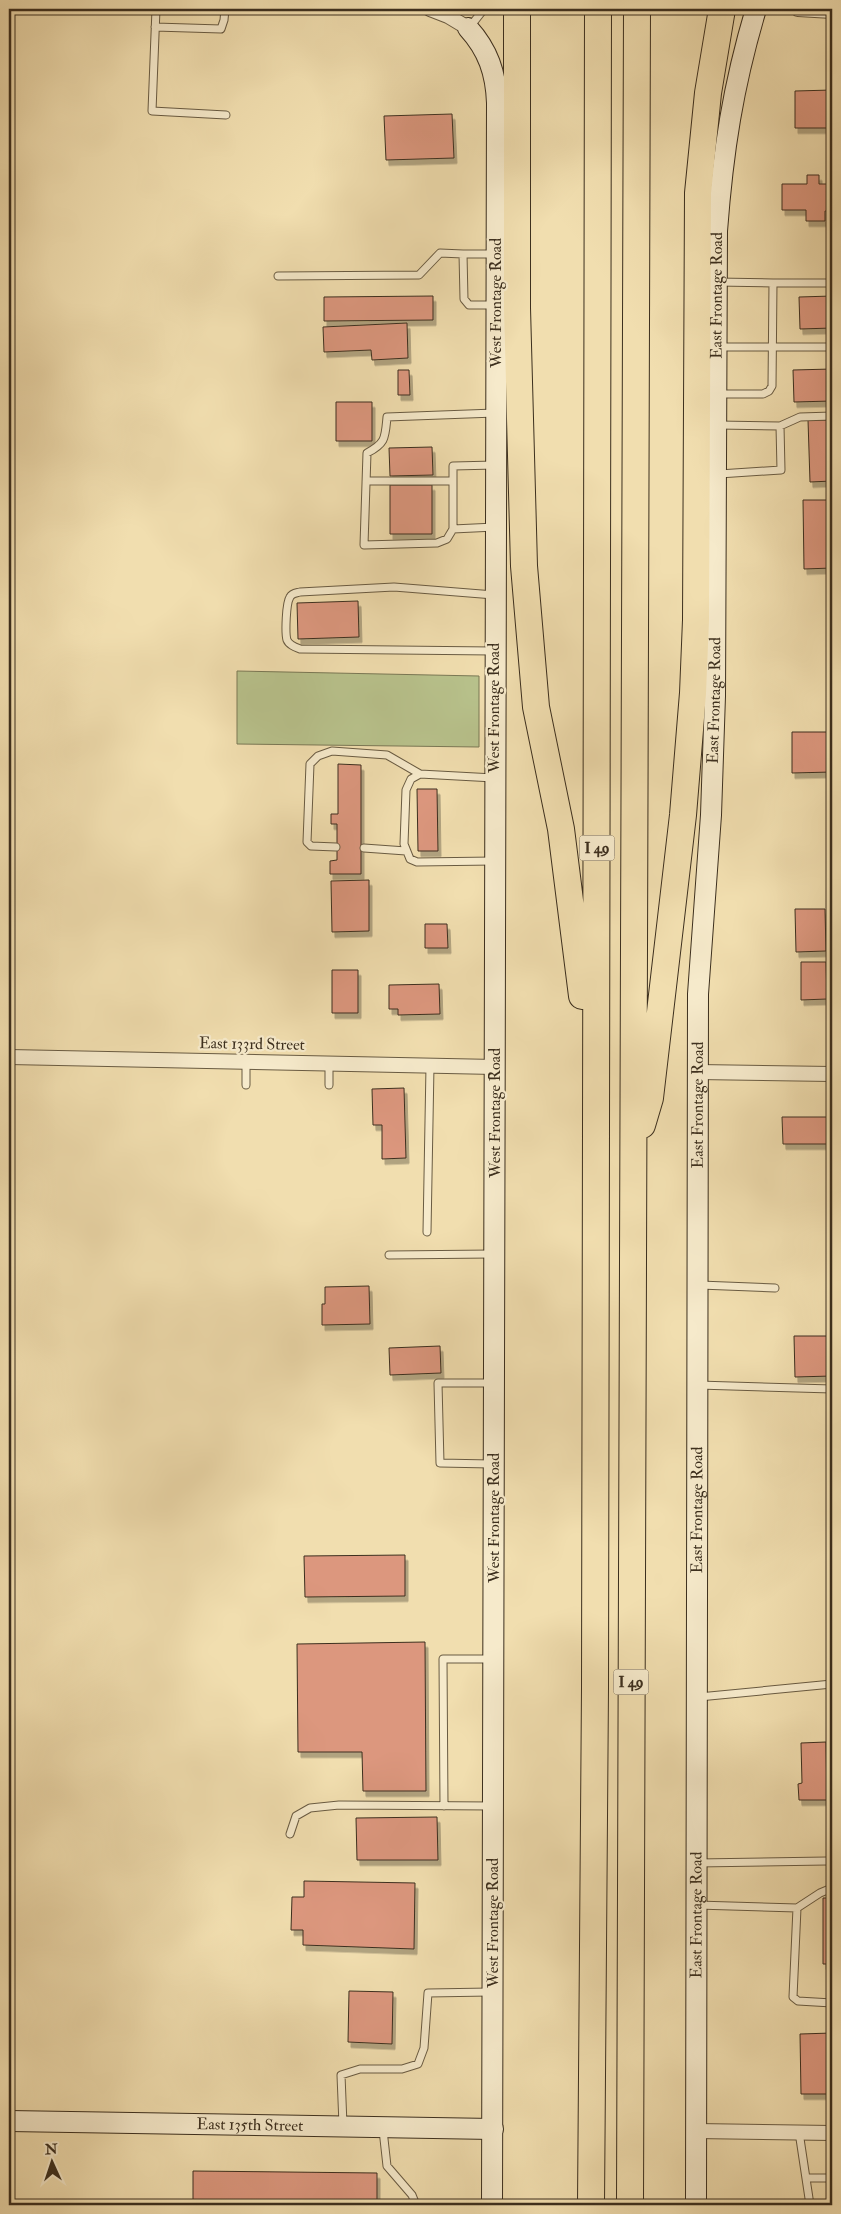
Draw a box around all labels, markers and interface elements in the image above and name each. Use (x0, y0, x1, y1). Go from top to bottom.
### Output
street label: East Frontage Road (706, 232, 727, 359)
street label: West Frontage Road (486, 238, 506, 369)
street label: East Frontage Road (703, 637, 725, 764)
street label: West Frontage Road (484, 643, 504, 774)
road number: I 49 (580, 836, 614, 860)
street label: East 133rd Street (199, 1033, 305, 1055)
street label: East Frontage Road (688, 1041, 708, 1168)
street label: West Frontage Road (485, 1048, 505, 1179)
street label: East Frontage Road (687, 1446, 707, 1573)
street label: West Frontage Road (484, 1453, 504, 1584)
road number: I 49 (614, 1670, 648, 1694)
street label: East Frontage Road (686, 1851, 707, 1978)
street label: West Frontage Road (483, 1858, 503, 1989)
street label: East 135th Street (197, 2114, 303, 2136)
north arrow (28, 2136, 78, 2186)
text: N (44, 2141, 59, 2158)

